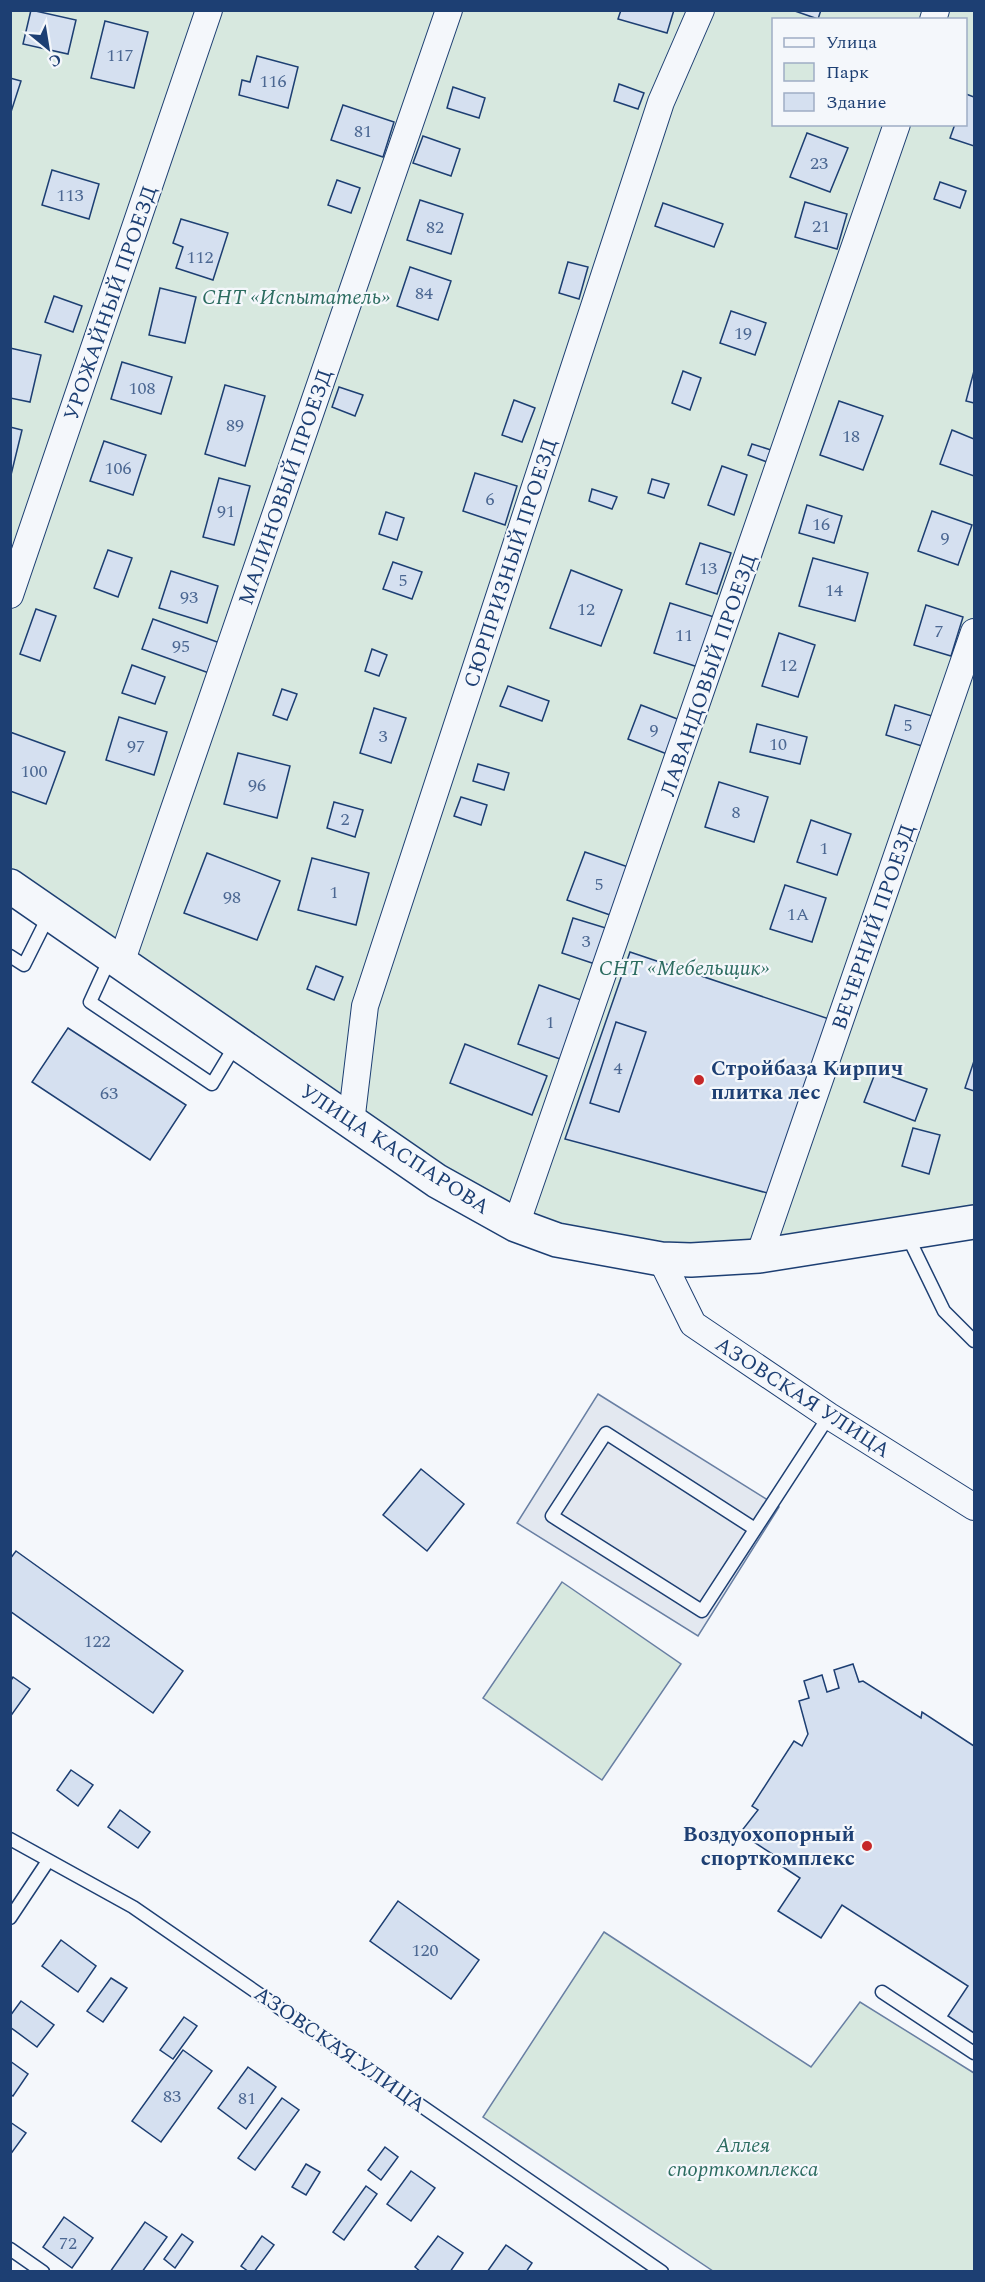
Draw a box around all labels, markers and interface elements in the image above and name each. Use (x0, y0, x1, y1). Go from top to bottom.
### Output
north arrow (18, 18, 78, 78)
legend (772, 18, 967, 126)
text: Улица (826, 29, 877, 56)
house number: 117 (107, 42, 134, 69)
text: С (44, 47, 66, 73)
text: Парк (826, 59, 869, 86)
house number: 116 (260, 68, 287, 95)
text: Здание (826, 89, 886, 116)
house number: 81 (354, 118, 372, 145)
house number: 23 (810, 150, 828, 177)
street label: УРОЖАЙНЫЙ ПРОЕЗД (56, 182, 166, 425)
house number: 113 (57, 182, 84, 209)
house number: 21 (812, 213, 830, 240)
house number: 82 (426, 214, 444, 241)
house number: 112 (187, 244, 214, 271)
house number: 84 (415, 280, 433, 307)
park label: СНТ «Испытатель» (202, 282, 390, 314)
house number: 19 (734, 320, 752, 347)
street label: МАЛИНОВЫЙ ПРОЕЗД (230, 365, 341, 610)
house number: 108 (129, 375, 156, 402)
house number: 89 (226, 412, 244, 439)
house number: 18 (842, 423, 860, 450)
street label: СЮРПРИЗНЫЙ ПРОЕЗД (456, 435, 566, 692)
house number: 106 (105, 455, 132, 482)
house number: 6 (486, 486, 495, 513)
house number: 91 (217, 498, 235, 525)
house number: 16 (812, 511, 830, 538)
house number: 9 (941, 525, 950, 552)
street label: ЛАВАНДОВЫЙ ПРОЕЗД (652, 550, 766, 801)
house number: 13 (699, 555, 717, 582)
house number: 5 (399, 567, 408, 594)
house number: 14 (825, 577, 843, 604)
house number: 93 (180, 584, 198, 611)
house number: 12 (577, 596, 595, 623)
house number: 7 (935, 618, 944, 645)
house number: 11 (675, 622, 693, 649)
house number: 95 (172, 633, 190, 660)
house number: 12 (779, 652, 797, 679)
house number: 5 (904, 712, 913, 739)
house number: 9 (650, 717, 659, 744)
house number: 3 (379, 723, 388, 750)
house number: 10 (769, 731, 787, 758)
house number: 97 (127, 733, 145, 760)
house number: 100 (21, 758, 48, 785)
house number: 96 (248, 772, 266, 799)
house number: 8 (732, 799, 741, 826)
house number: 2 (341, 806, 350, 833)
street label: ВЕЧЕРНИЙ ПРОЕЗД (824, 820, 924, 1035)
house number: 1 (820, 835, 829, 862)
house number: 5 (595, 871, 604, 898)
house number: 1 (330, 879, 339, 906)
house number: 98 (223, 884, 241, 911)
house number: 1А (787, 901, 809, 928)
house number: 3 (582, 928, 591, 955)
park label: СНТ «Мебельщик» (599, 953, 769, 985)
house number: 1 (546, 1009, 555, 1036)
place label: Стройбаза Кирпич плитка лес (711, 1053, 903, 1109)
house number: 4 (614, 1055, 623, 1082)
marker: Стройбаза Кирпич плитка лес (692, 1073, 706, 1087)
street label: УЛИЦА КАСПАРОВА (293, 1076, 496, 1223)
house number: 63 (100, 1080, 118, 1107)
street label: АЗОВСКАЯ УЛИЦА (708, 1329, 897, 1467)
house number: 122 (84, 1628, 111, 1655)
place label: Воздуохопорный спорткомплекс (683, 1819, 855, 1875)
marker: Воздуохопорный спорткомплекс (860, 1839, 874, 1853)
house number: 120 (412, 1937, 439, 1964)
street label: АЗОВСКАЯ УЛИЦА (247, 1978, 432, 2121)
house number: 83 (163, 2083, 181, 2110)
house number: 81 (238, 2085, 256, 2112)
park label: Аллея спорткомплекса (667, 2130, 819, 2186)
house number: 72 (59, 2230, 77, 2257)

